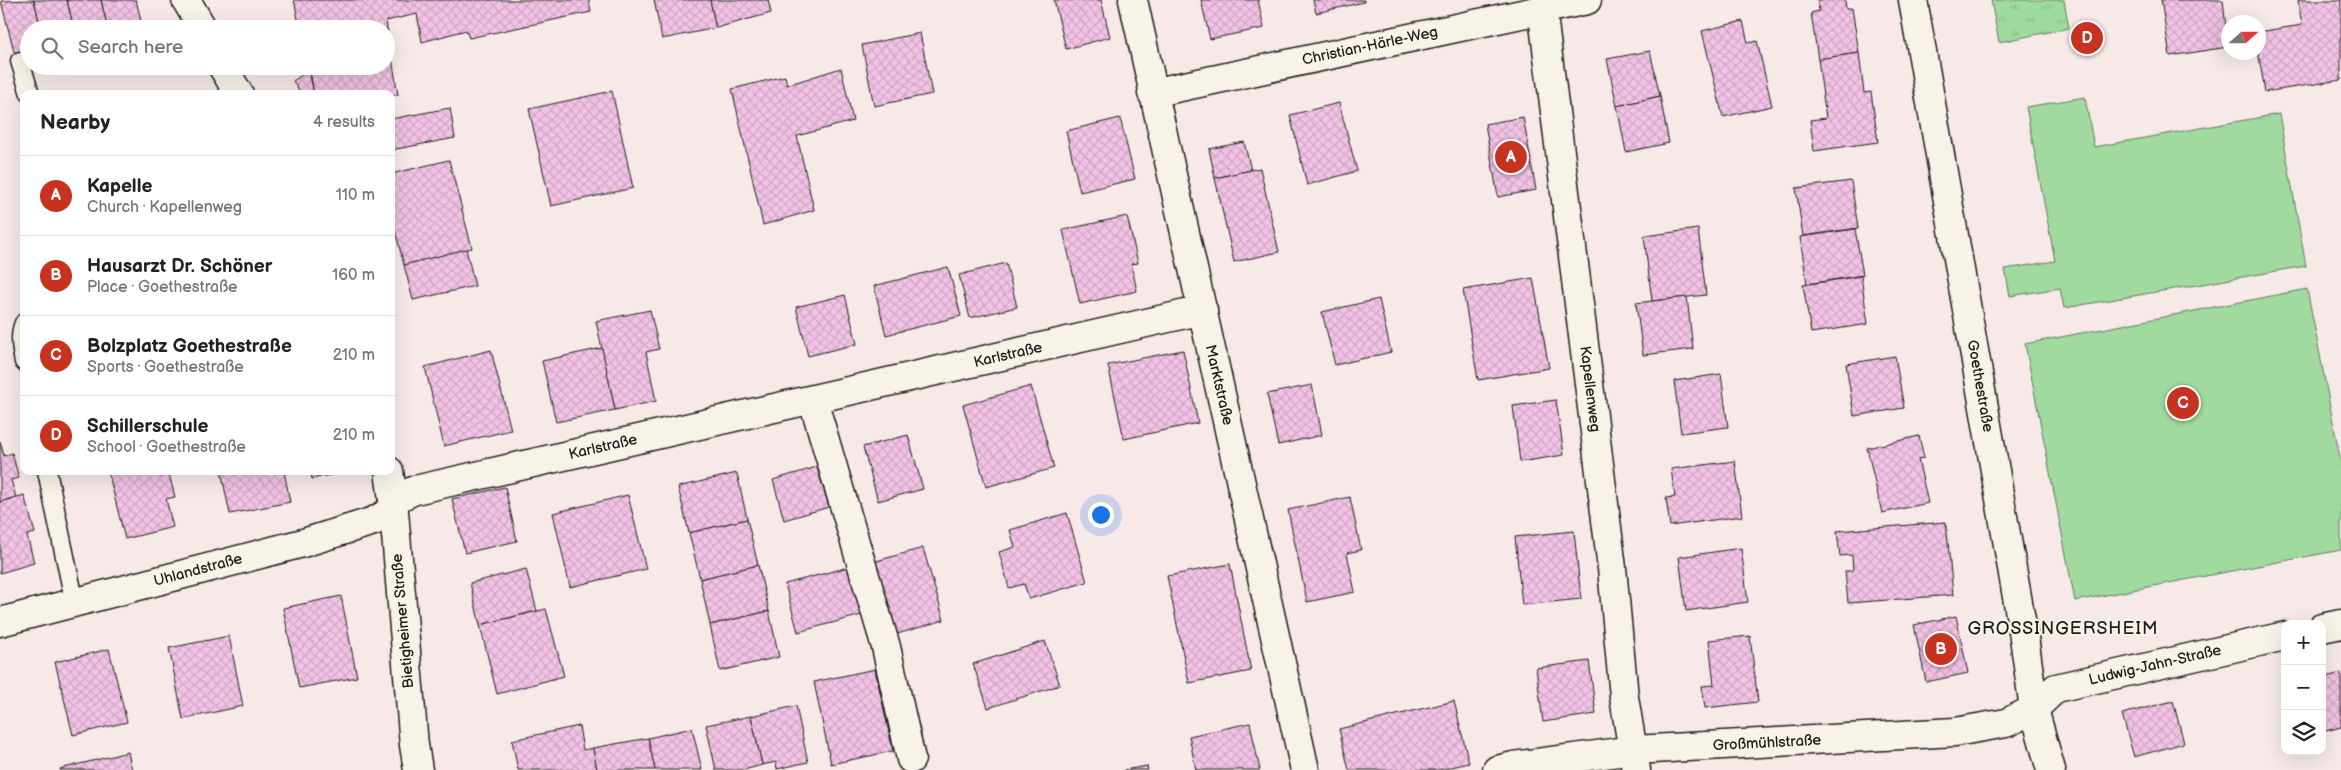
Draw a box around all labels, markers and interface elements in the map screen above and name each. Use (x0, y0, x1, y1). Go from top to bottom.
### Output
north arrow (2221, 15, 2266, 60)
pin: D (2071, 19, 2103, 57)
search box (20, 20, 395, 75)
street label: Christian-Härle-Weg (1300, 22, 1440, 70)
icon: search (38, 34, 66, 62)
text: Search here (78, 36, 183, 59)
text: Nearby (40, 110, 110, 135)
text: 4 results (313, 113, 375, 132)
pin: A (1495, 138, 1527, 176)
text: Kapelle (87, 175, 152, 198)
text: A (51, 186, 61, 205)
text: 110 m (336, 186, 375, 205)
text: Church · Kapellenweg (87, 198, 242, 217)
text: Hausarzt Dr. Schöner (87, 255, 272, 278)
text: B (50, 266, 62, 285)
text: 160 m (332, 266, 375, 285)
text: Place · Goethestraße (87, 278, 238, 297)
text: Bolzplatz Goethestraße (87, 335, 292, 358)
street label: Karlstraße (972, 338, 1044, 372)
street label: Goethestraße (1963, 338, 1997, 434)
street label: Marktstraße (1201, 343, 1238, 427)
street label: Kapellenweg (1575, 345, 1605, 433)
text: C (50, 346, 62, 365)
text: 210 m (333, 346, 375, 365)
text: Sports · Goethestraße (87, 358, 244, 377)
pin: C (2167, 384, 2199, 422)
text: Schillerschule (87, 415, 208, 438)
text: D (50, 426, 62, 445)
text: 210 m (333, 426, 375, 445)
street label: Karlstraße (567, 430, 639, 464)
text: School · Goethestraße (87, 438, 246, 457)
your location (1088, 502, 1114, 528)
street label: Uhlandstraße (152, 549, 244, 591)
street label: Bietigheimer Straße (388, 553, 418, 689)
district label: GROSSINGERSHEIM (1967, 618, 2159, 639)
map controls (2281, 620, 2326, 755)
button: + (2281, 620, 2326, 665)
pin: B (1925, 630, 1957, 668)
street label: Ludwig-Jahn-Straße (2087, 640, 2223, 690)
button: − (2281, 665, 2326, 710)
button: layers (2281, 710, 2326, 755)
street label: Großmühlstraße (1712, 731, 1822, 755)

